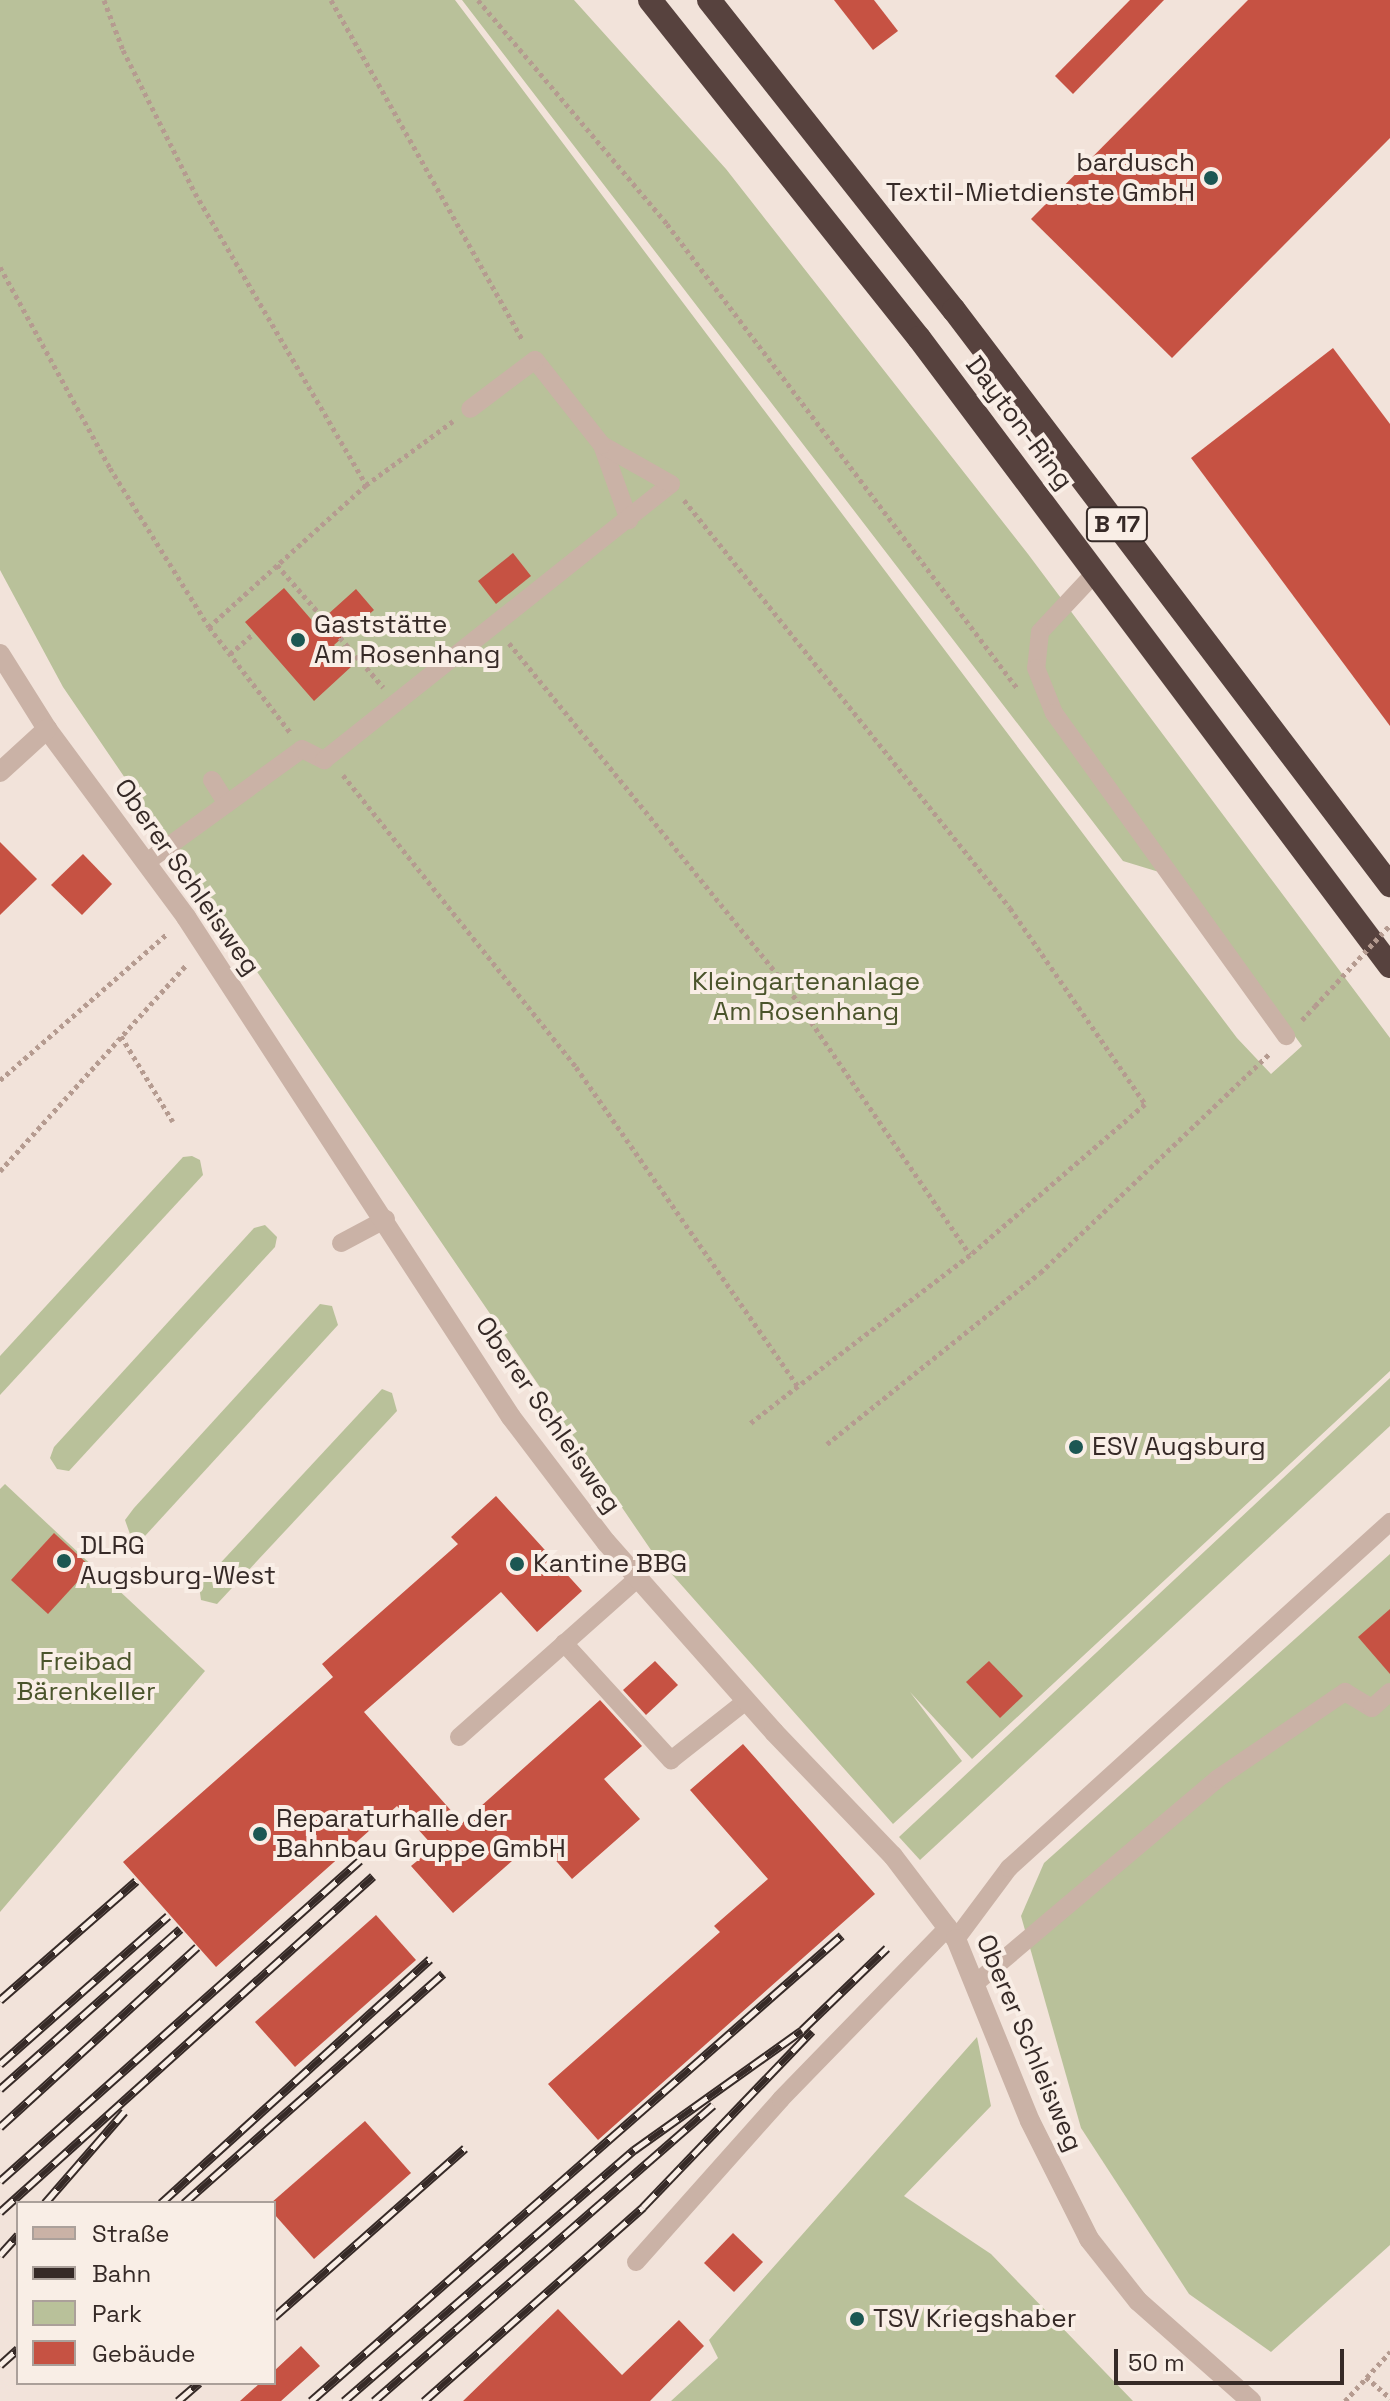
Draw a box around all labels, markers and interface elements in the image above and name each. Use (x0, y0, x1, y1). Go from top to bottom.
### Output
place label: bardusch Textil-Mietdienste GmbH (886, 147, 1195, 208)
marker: bardusch Textil-Mietdienste GmbH (1202, 169, 1220, 187)
street label: Dayton-Ring (959, 350, 1079, 496)
road number: B 17 (1085, 504, 1149, 544)
place label: Gaststätte Am Rosenhang (314, 609, 500, 670)
marker: Gaststätte Am Rosenhang (289, 631, 307, 649)
street label: Oberer Schleisweg (108, 773, 266, 981)
park label: Kleingartenanlage Am Rosenhang (692, 966, 920, 1028)
street label: Oberer Schleisweg (469, 1311, 627, 1519)
place label: ESV Augsburg (1092, 1431, 1266, 1463)
marker: ESV Augsburg (1067, 1438, 1085, 1456)
place label: DLRG Augsburg-West (80, 1530, 276, 1592)
place label: Kantine BBG (533, 1548, 687, 1580)
marker: DLRG Augsburg-West (55, 1552, 73, 1570)
marker: Kantine BBG (508, 1555, 526, 1573)
park label: Freibad Bärenkeller (16, 1646, 156, 1708)
place label: Reparaturhalle der Bahnbau Gruppe GmbH (276, 1803, 566, 1864)
marker: Reparaturhalle der Bahnbau Gruppe GmbH (251, 1825, 269, 1843)
street label: Oberer Schleisweg (969, 1930, 1089, 2156)
legend (16, 2201, 276, 2385)
text: Straße (92, 2218, 169, 2249)
text: Bahn (92, 2258, 151, 2289)
text: Park (92, 2298, 142, 2329)
place label: TSV Kriegshaber (873, 2303, 1077, 2335)
marker: TSV Kriegshaber (848, 2310, 866, 2328)
scale bar (1118, 2333, 1348, 2383)
text: Gebäude (92, 2338, 195, 2369)
text: 50 m (1128, 2347, 1185, 2378)

